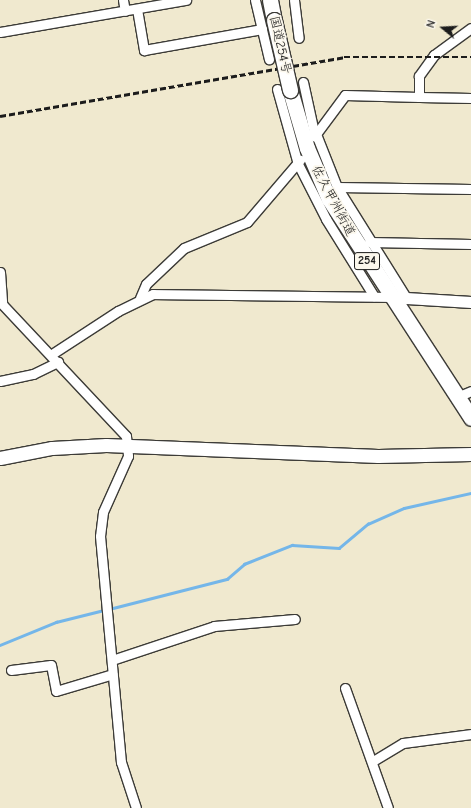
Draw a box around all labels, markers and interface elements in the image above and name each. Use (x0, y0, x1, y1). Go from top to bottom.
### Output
north arrow (423, 8, 463, 48)
street label: 国道254号 (266, 14, 294, 76)
text: N (424, 19, 438, 30)
street label: 佐久甲州街道 (308, 163, 358, 239)
road number: 254 (354, 251, 380, 271)

